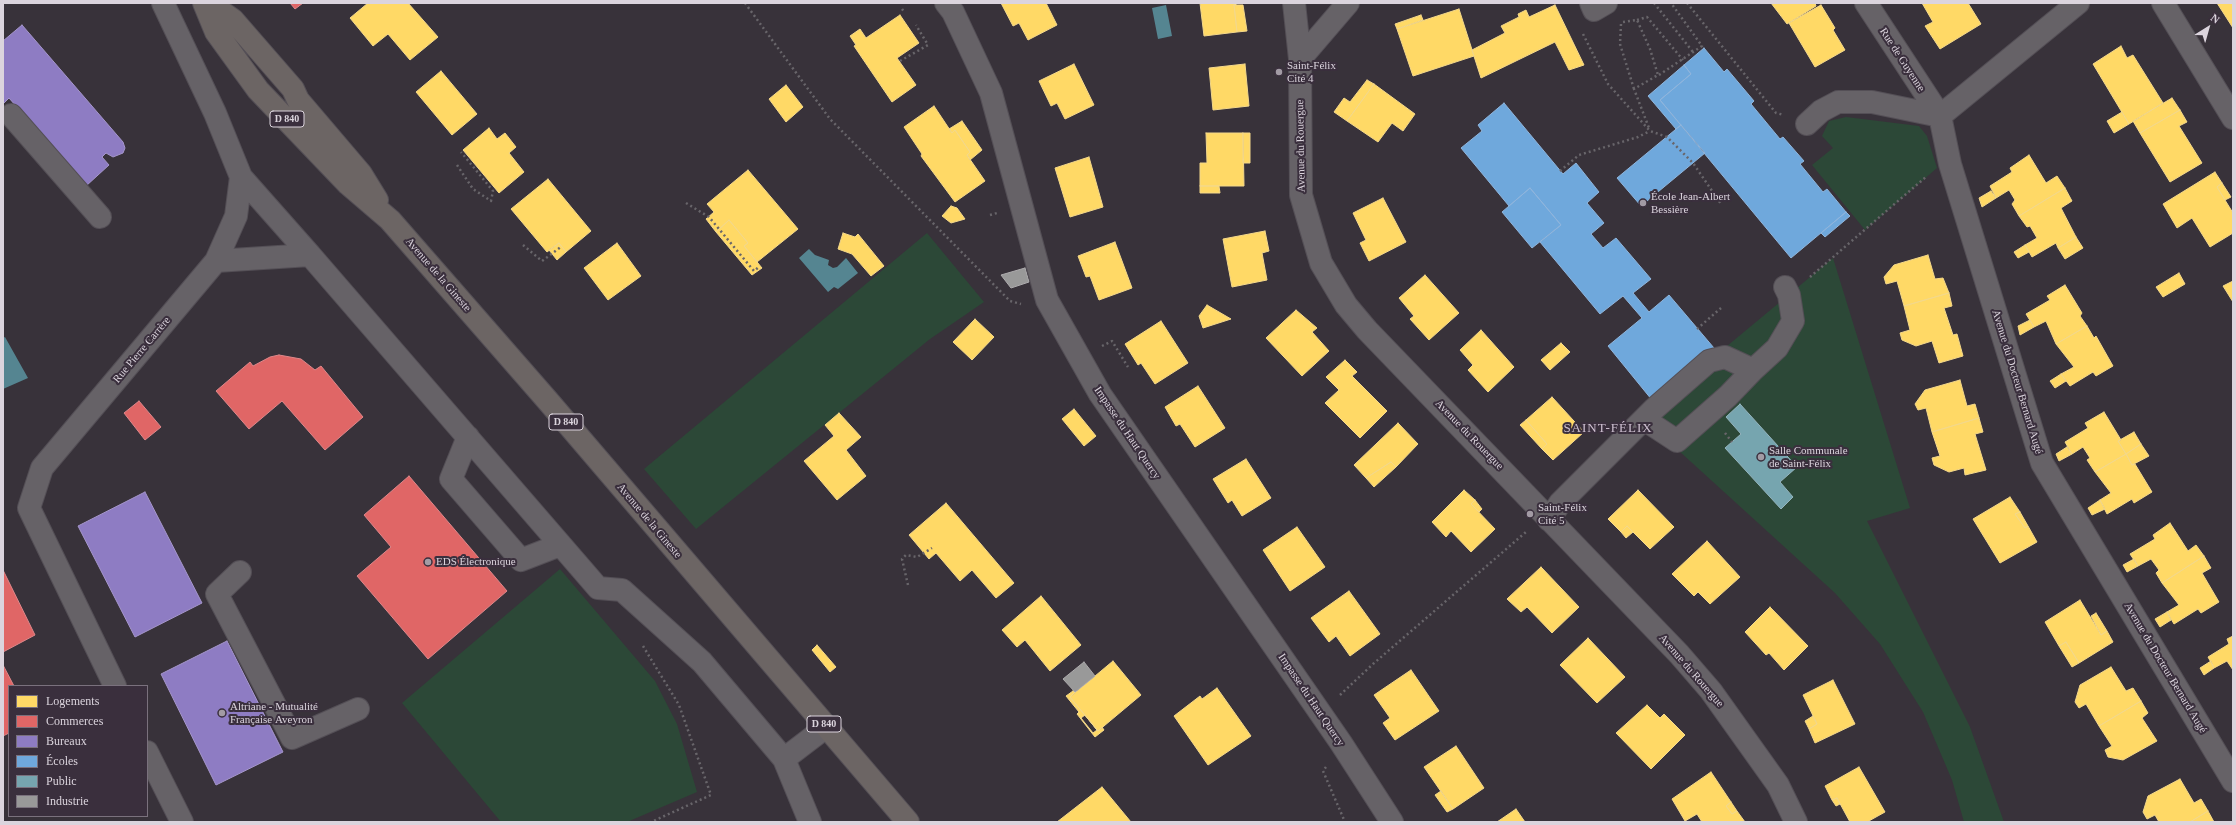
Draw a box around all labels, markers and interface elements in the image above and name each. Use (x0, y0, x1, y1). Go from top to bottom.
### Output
north arrow (2188, 8, 2228, 48)
text: N (2208, 11, 2222, 26)
street label: Rue de Guyenne (1877, 26, 1927, 94)
place label: Saint-Félix Cité 4 (1287, 59, 1336, 85)
marker: Saint-Félix Cité 4 (1274, 67, 1284, 77)
street label: Avenue du Rouergue (1294, 100, 1308, 192)
road number: D 840 (270, 111, 304, 127)
place label: École Jean-Albert Bessière (1651, 190, 1730, 216)
marker: École Jean-Albert Bessière (1638, 198, 1648, 208)
street label: Avenue de la Gineste (402, 235, 474, 315)
street label: Avenue du Docteur Bernard Augé (1989, 308, 2045, 456)
street label: Rue Pierre Carrère (110, 314, 174, 386)
street label: Impasse du Haut Quercy (1091, 384, 1163, 482)
street label: Avenue du Rouergue (1432, 397, 1506, 473)
road number: D 840 (549, 414, 583, 430)
district label: SAINT-FÉLIX (1563, 421, 1653, 437)
place label: Salle Communale de Saint-Félix (1769, 444, 1848, 470)
marker: Salle Communale de Saint-Félix (1756, 452, 1766, 462)
street label: Avenue de la Gineste (614, 481, 684, 561)
place label: Saint-Félix Cité 5 (1538, 501, 1587, 527)
marker: Saint-Félix Cité 5 (1525, 509, 1535, 519)
place label: EDS Électronique (436, 555, 516, 569)
marker: EDS Électronique (423, 557, 433, 567)
street label: Avenue du Docteur Bernard Augé (2121, 600, 2209, 736)
street label: Avenue du Rouergue (1656, 632, 1726, 710)
street label: Impasse du Haut Quercy (1275, 651, 1347, 749)
legend (8, 685, 148, 817)
text: Logements (46, 694, 99, 708)
place label: Altriane - Mutualité Française Aveyron (230, 700, 318, 726)
marker: Altriane - Mutualité Française Aveyron (217, 708, 227, 718)
text: Commerces (46, 714, 103, 728)
road number: D 840 (807, 716, 841, 732)
text: Bureaux (46, 734, 87, 748)
text: Écoles (46, 754, 78, 768)
text: Public (46, 774, 77, 788)
text: Industrie (46, 794, 89, 808)

